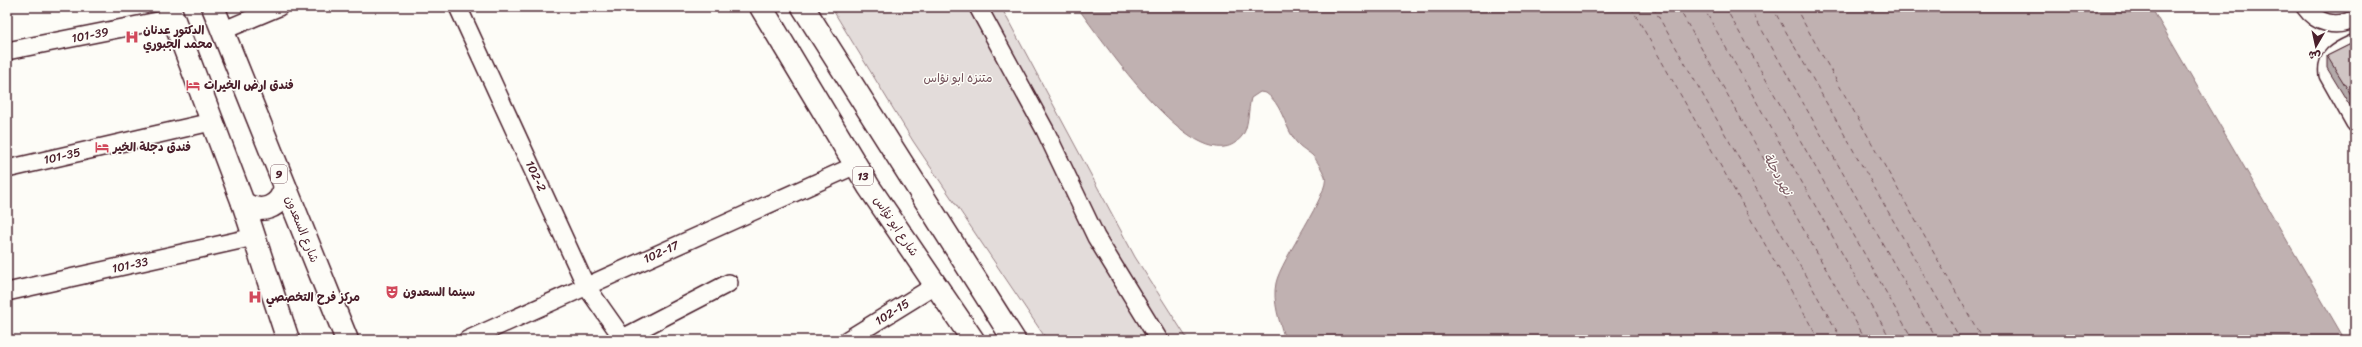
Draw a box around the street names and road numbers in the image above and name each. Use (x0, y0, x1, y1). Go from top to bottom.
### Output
street label: 101-39 (70, 21, 110, 49)
street label: 101-35 (41, 141, 83, 171)
street label: 102-2 (519, 157, 553, 195)
road number: 9 (271, 165, 287, 183)
road number: 13 (853, 167, 873, 185)
street label: شارع ابو نؤاس (867, 191, 925, 261)
street label: شارع السعدون (279, 192, 325, 266)
street label: 102-17 (640, 234, 684, 270)
street label: 101-33 (110, 250, 151, 280)
street label: 102-15 (870, 293, 914, 331)

